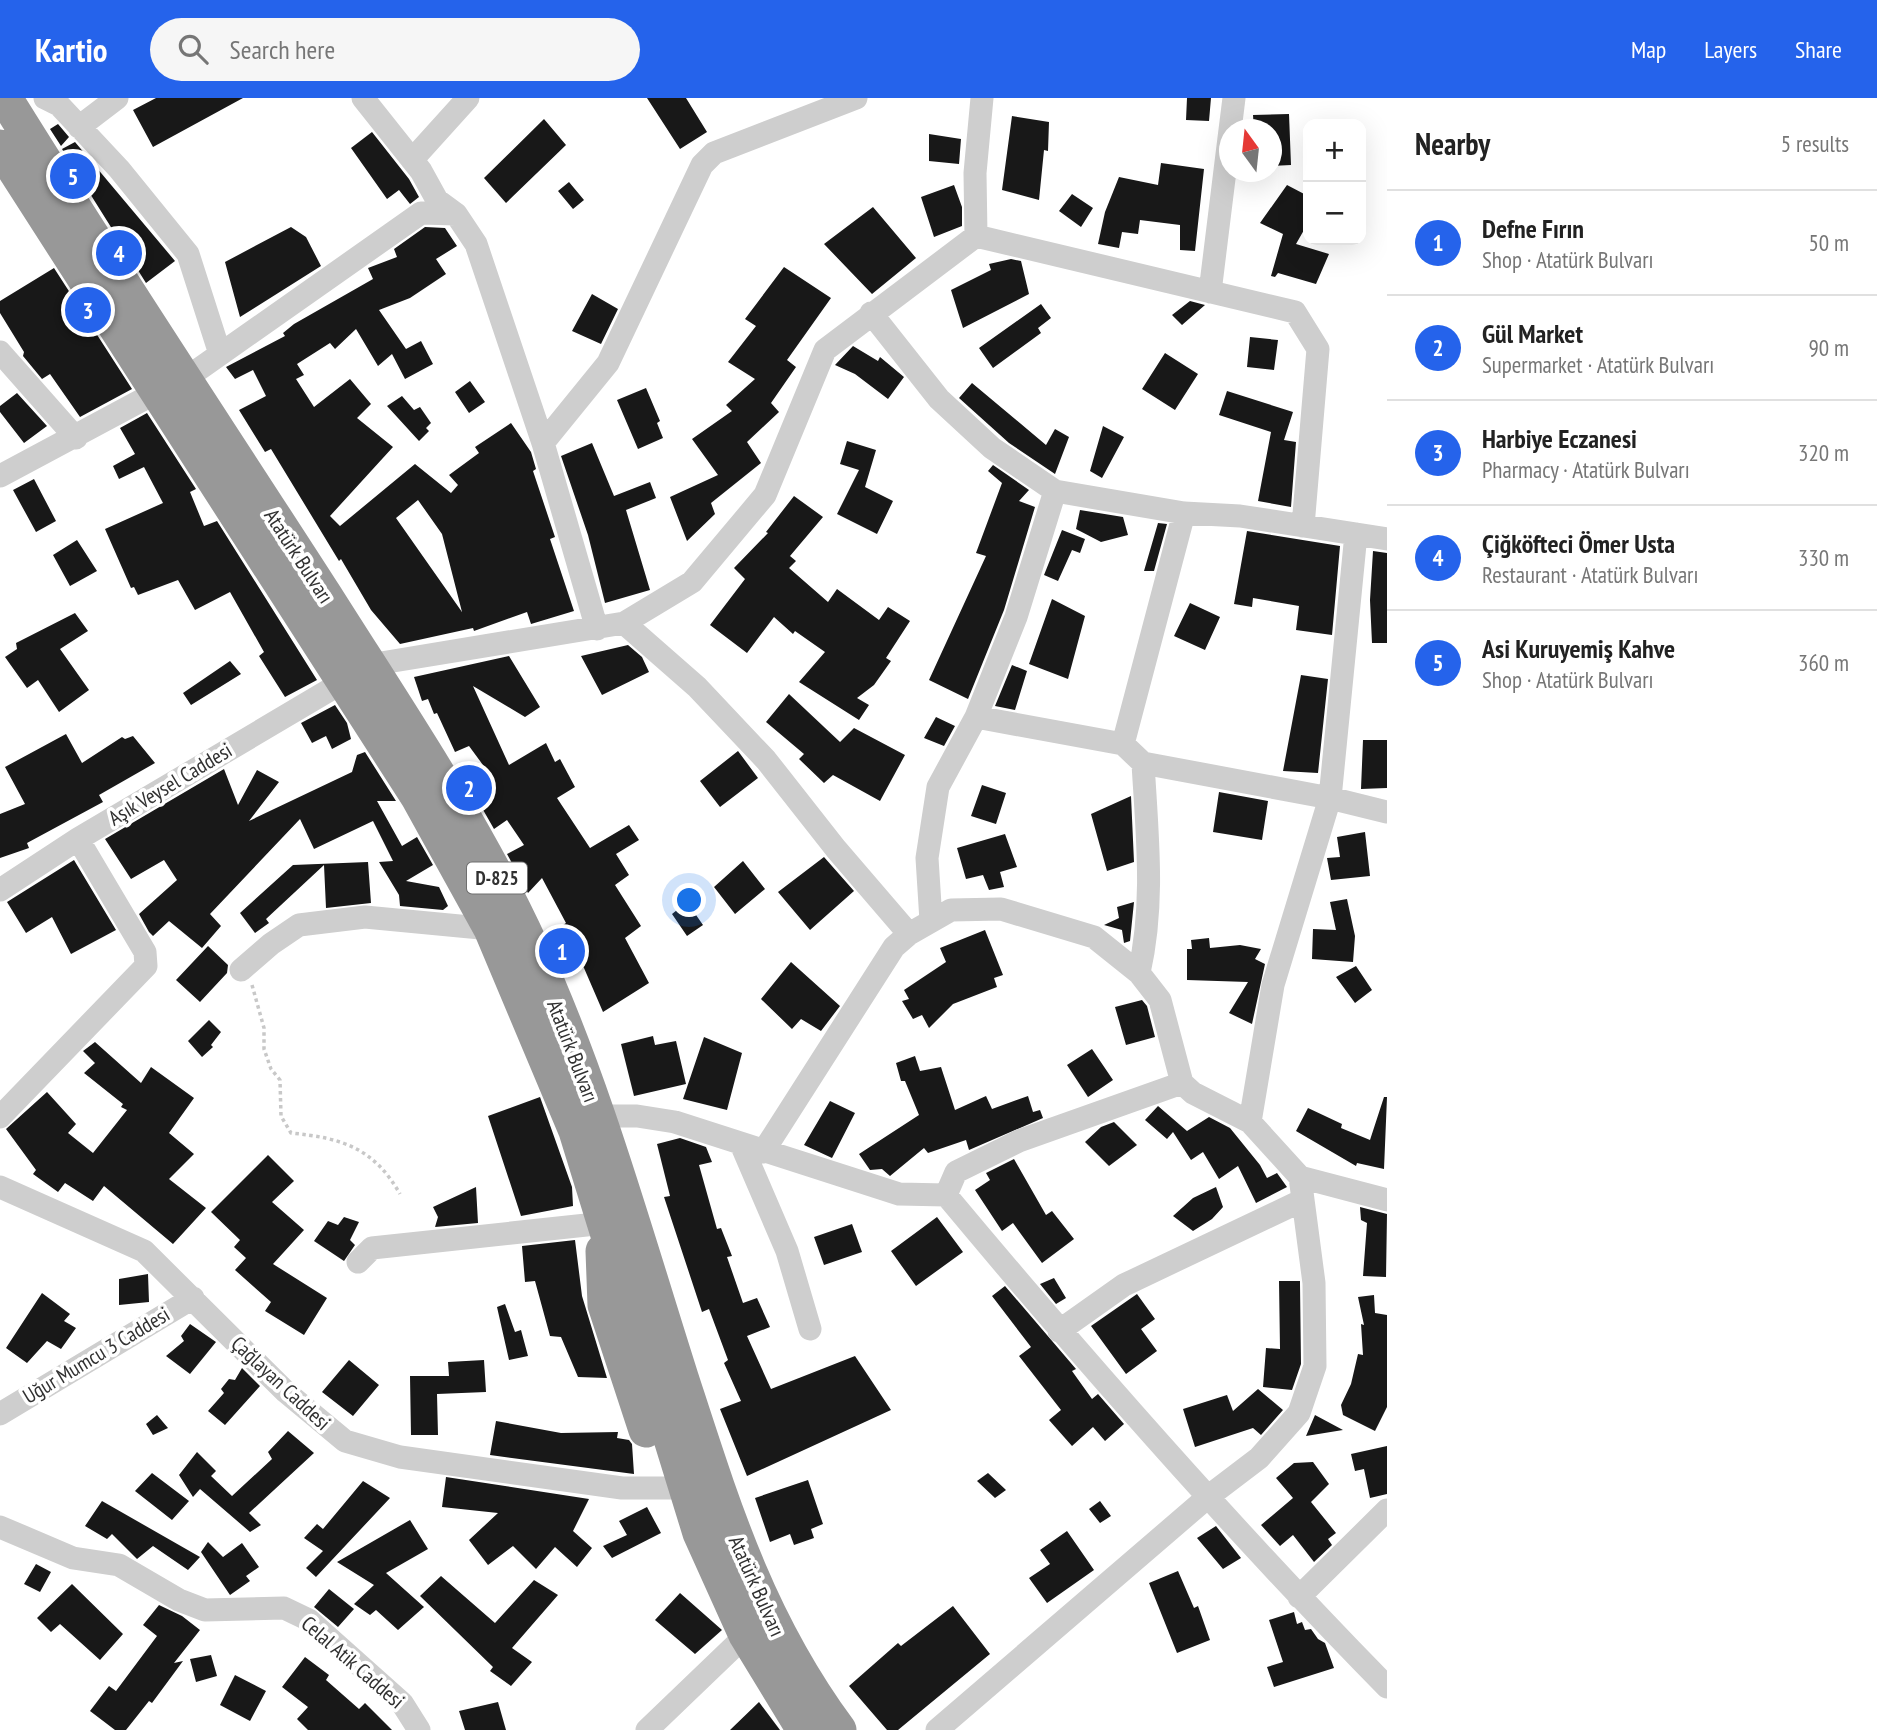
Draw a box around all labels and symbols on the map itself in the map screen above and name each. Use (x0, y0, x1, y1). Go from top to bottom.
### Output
north arrow (1219, 119, 1282, 182)
pin: 5 (50, 150, 96, 202)
pin: 4 (96, 227, 142, 279)
pin: 3 (65, 284, 111, 336)
street label: Atatürk Bulvarı (258, 504, 340, 608)
street label: Aşık Veysel Caddesi (103, 737, 237, 831)
pin: 2 (446, 762, 492, 814)
road number: D-825 (467, 862, 527, 894)
your location (672, 883, 706, 917)
pin: 1 (539, 925, 585, 977)
street label: Atatürk Bulvarı (541, 996, 605, 1106)
street label: Uğur Mumcu 3 Caddesi (18, 1300, 174, 1410)
street label: Çağlayan Caddesi (226, 1330, 336, 1436)
street label: Atatürk Bulvarı (723, 1531, 791, 1641)
street label: Celal Atik Caddesi (296, 1610, 410, 1714)

